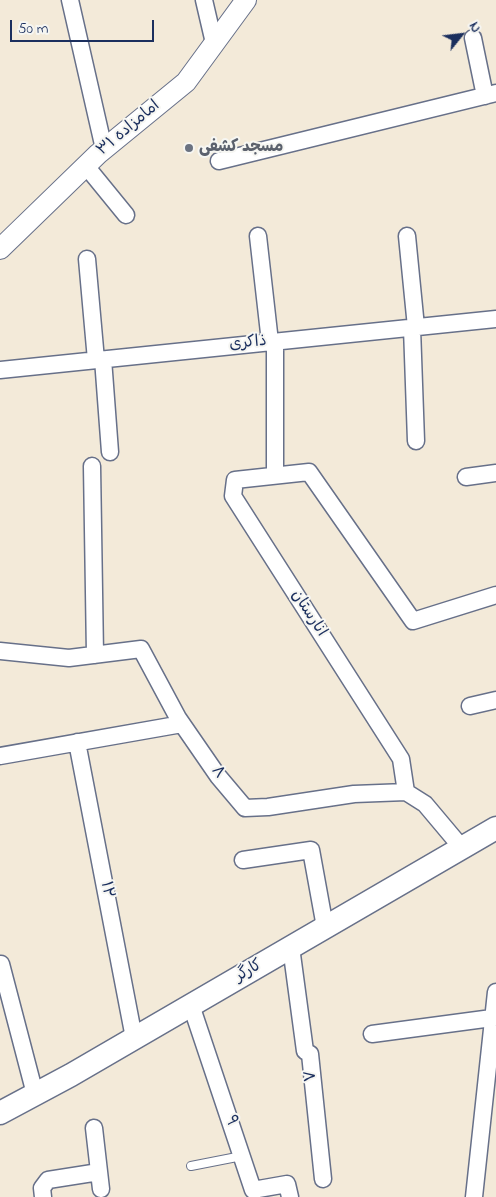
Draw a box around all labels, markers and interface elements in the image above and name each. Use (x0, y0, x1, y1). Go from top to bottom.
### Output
scale bar (12, 10, 156, 42)
north arrow (436, 10, 486, 60)
text: 50 m (18, 18, 48, 40)
text: N (463, 18, 486, 37)
street label: امامزاده ۳۱ (94, 97, 164, 161)
place label: مسجد کشفی (199, 138, 283, 158)
marker: مسجد کشفی (183, 142, 195, 154)
street label: ذاکری (228, 333, 268, 355)
street label: انارستان (286, 587, 330, 641)
street label: ۸ (206, 763, 228, 783)
street label: ۱۲ (95, 880, 117, 900)
street label: کارگر (232, 957, 266, 987)
street label: ۷ (302, 1069, 322, 1083)
street label: ۹ (219, 1113, 241, 1129)

